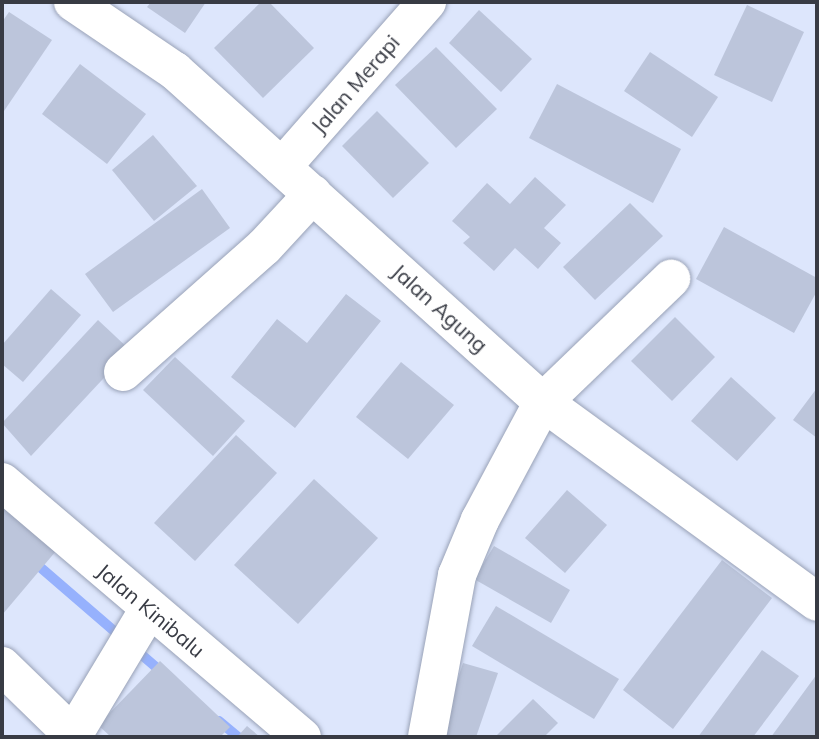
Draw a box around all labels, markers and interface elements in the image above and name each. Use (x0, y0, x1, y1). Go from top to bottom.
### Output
street label: Jalan Merapi (305, 30, 405, 138)
street label: Jalan Agung (387, 258, 493, 358)
street label: Jalan Kinibalu (92, 558, 210, 662)

